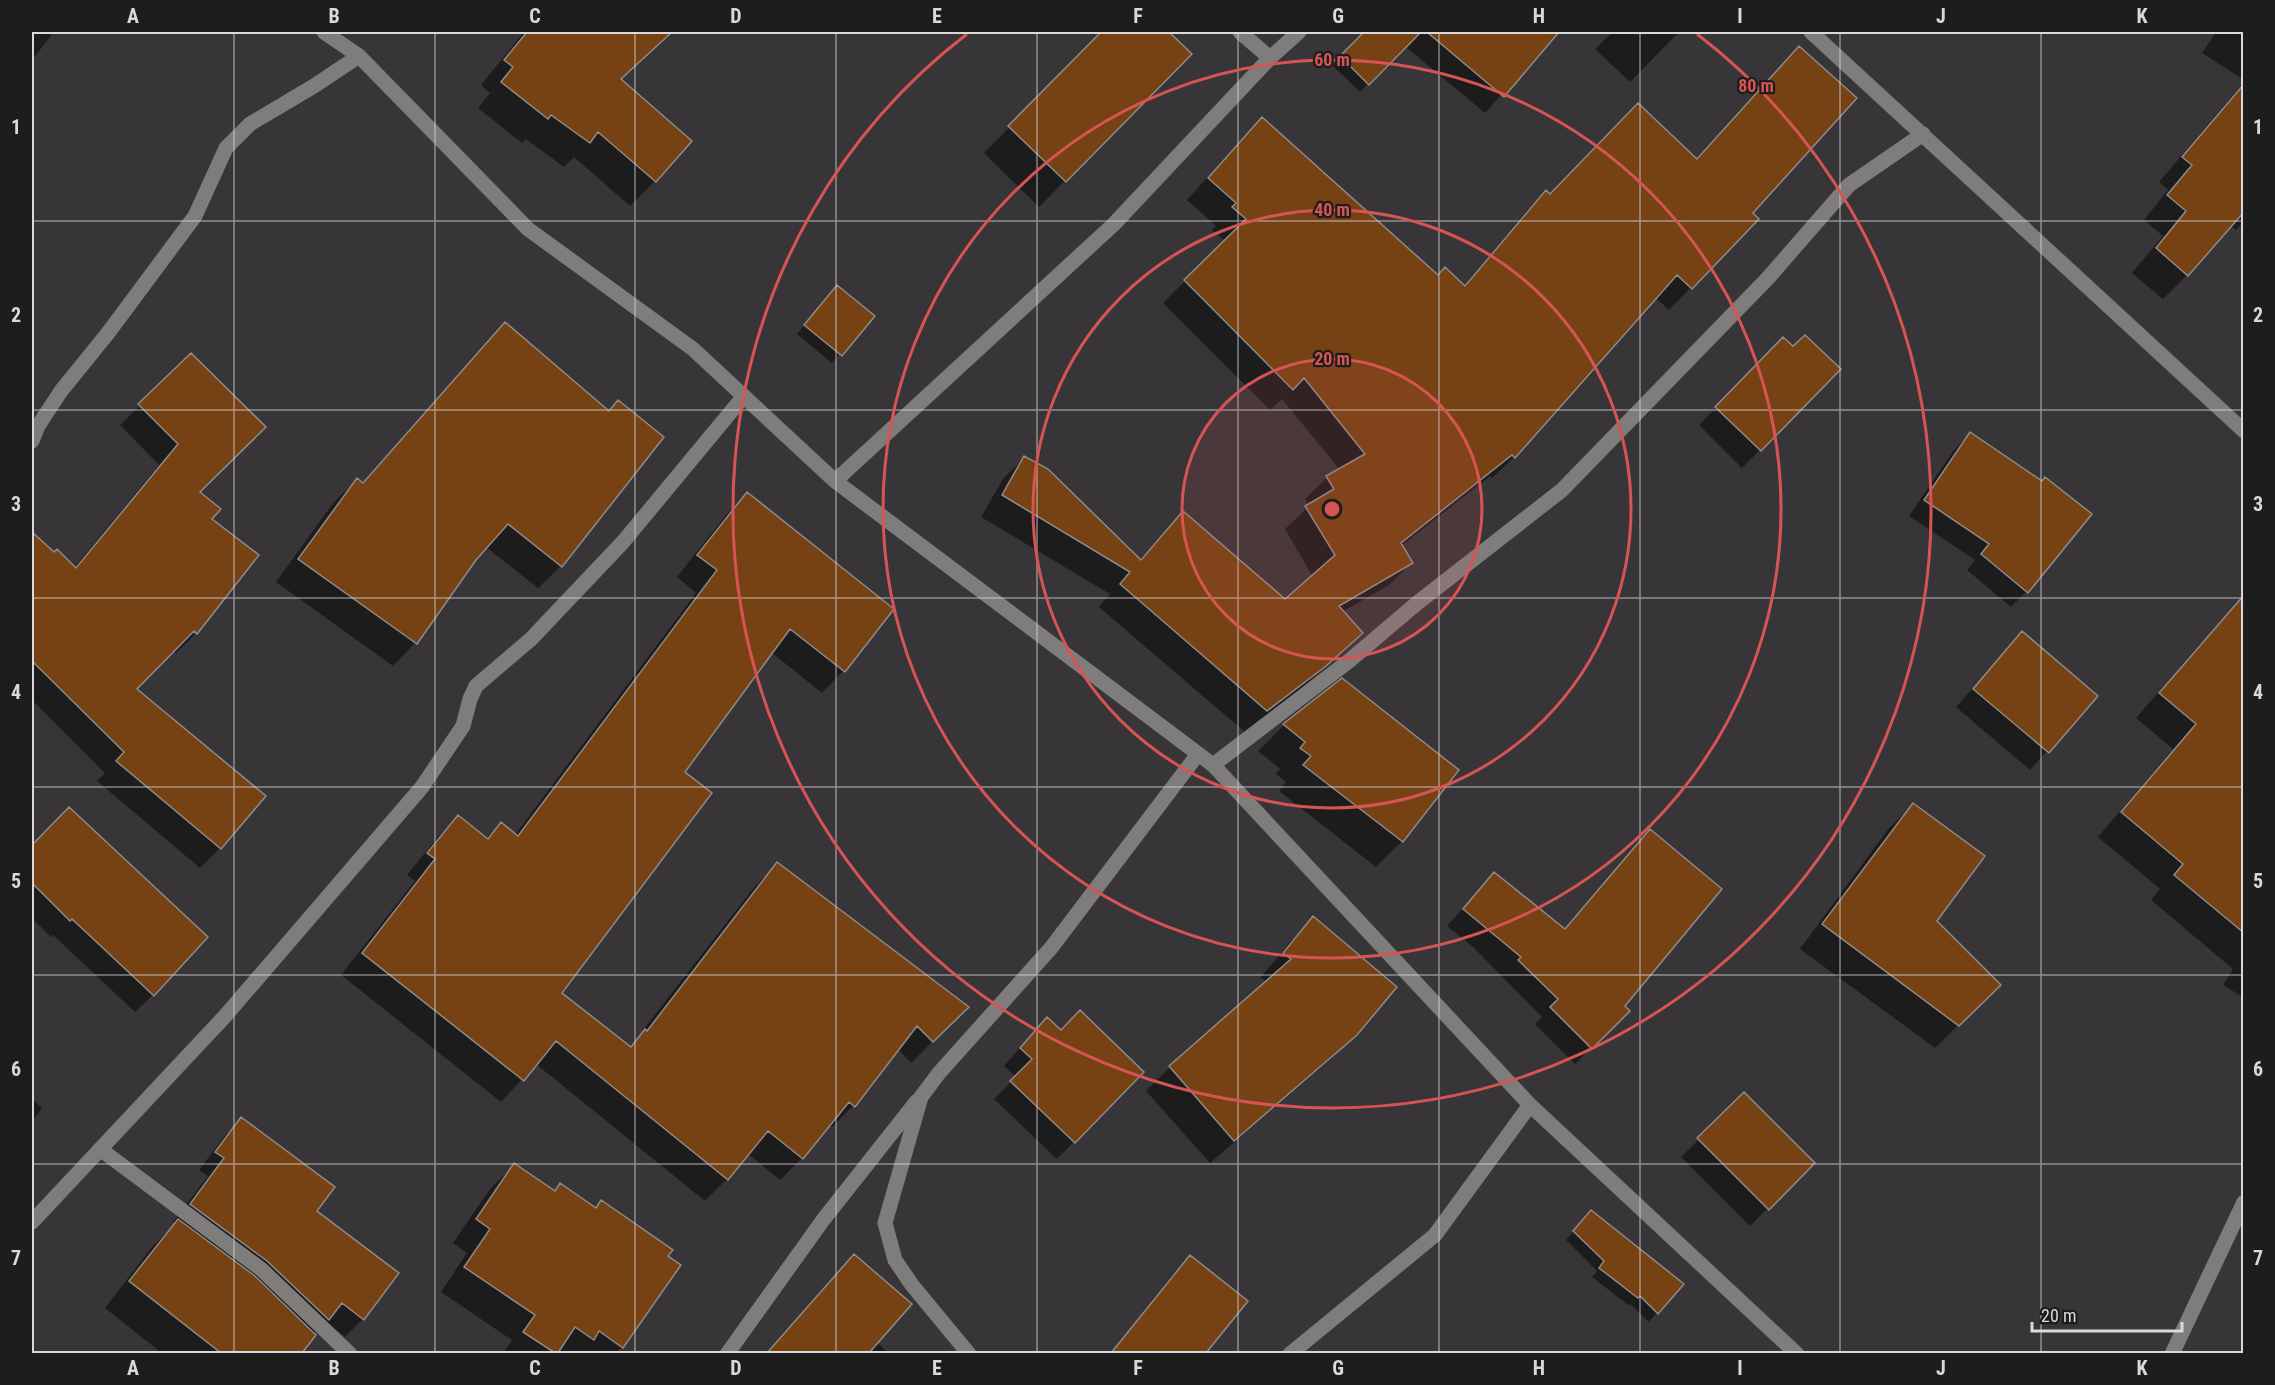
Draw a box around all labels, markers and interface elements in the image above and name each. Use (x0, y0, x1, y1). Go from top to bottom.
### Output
text: A (127, 4, 139, 28)
text: B (328, 4, 340, 28)
text: C (529, 4, 541, 28)
text: D (730, 4, 742, 28)
text: E (932, 4, 942, 28)
text: F (1133, 4, 1143, 28)
text: G (1332, 4, 1344, 28)
text: H (1533, 4, 1545, 28)
text: I (1737, 4, 1743, 28)
text: J (1936, 4, 1946, 28)
text: K (2136, 4, 2148, 28)
text: 60 m (1314, 49, 1350, 70)
text: 80 m (1738, 75, 1774, 96)
text: 1 (11, 115, 21, 139)
text: 1 (2253, 115, 2263, 139)
text: 40 m (1314, 199, 1350, 220)
text: 2 (11, 303, 21, 327)
text: 2 (2253, 303, 2263, 327)
text: 20 m (1314, 348, 1350, 369)
text: 3 (11, 492, 21, 516)
text: 3 (2253, 492, 2263, 516)
centre of rings (1322, 499, 1342, 519)
text: 4 (11, 680, 21, 704)
text: 4 (2253, 680, 2263, 704)
text: 5 (11, 869, 21, 893)
text: 5 (2253, 869, 2263, 893)
text: 6 (11, 1057, 21, 1081)
text: 6 (2253, 1057, 2263, 1081)
text: 7 (11, 1246, 21, 1270)
text: 7 (2253, 1246, 2263, 1270)
scale bar (2032, 1295, 2182, 1333)
text: 20 m (2041, 1305, 2076, 1326)
text: A (127, 1356, 139, 1380)
text: B (328, 1356, 340, 1380)
text: C (529, 1356, 541, 1380)
text: D (730, 1356, 742, 1380)
text: E (932, 1356, 942, 1380)
text: F (1133, 1356, 1143, 1380)
text: G (1332, 1356, 1344, 1380)
text: H (1533, 1356, 1545, 1380)
text: I (1737, 1356, 1743, 1380)
text: J (1936, 1356, 1946, 1380)
text: K (2136, 1356, 2148, 1380)

